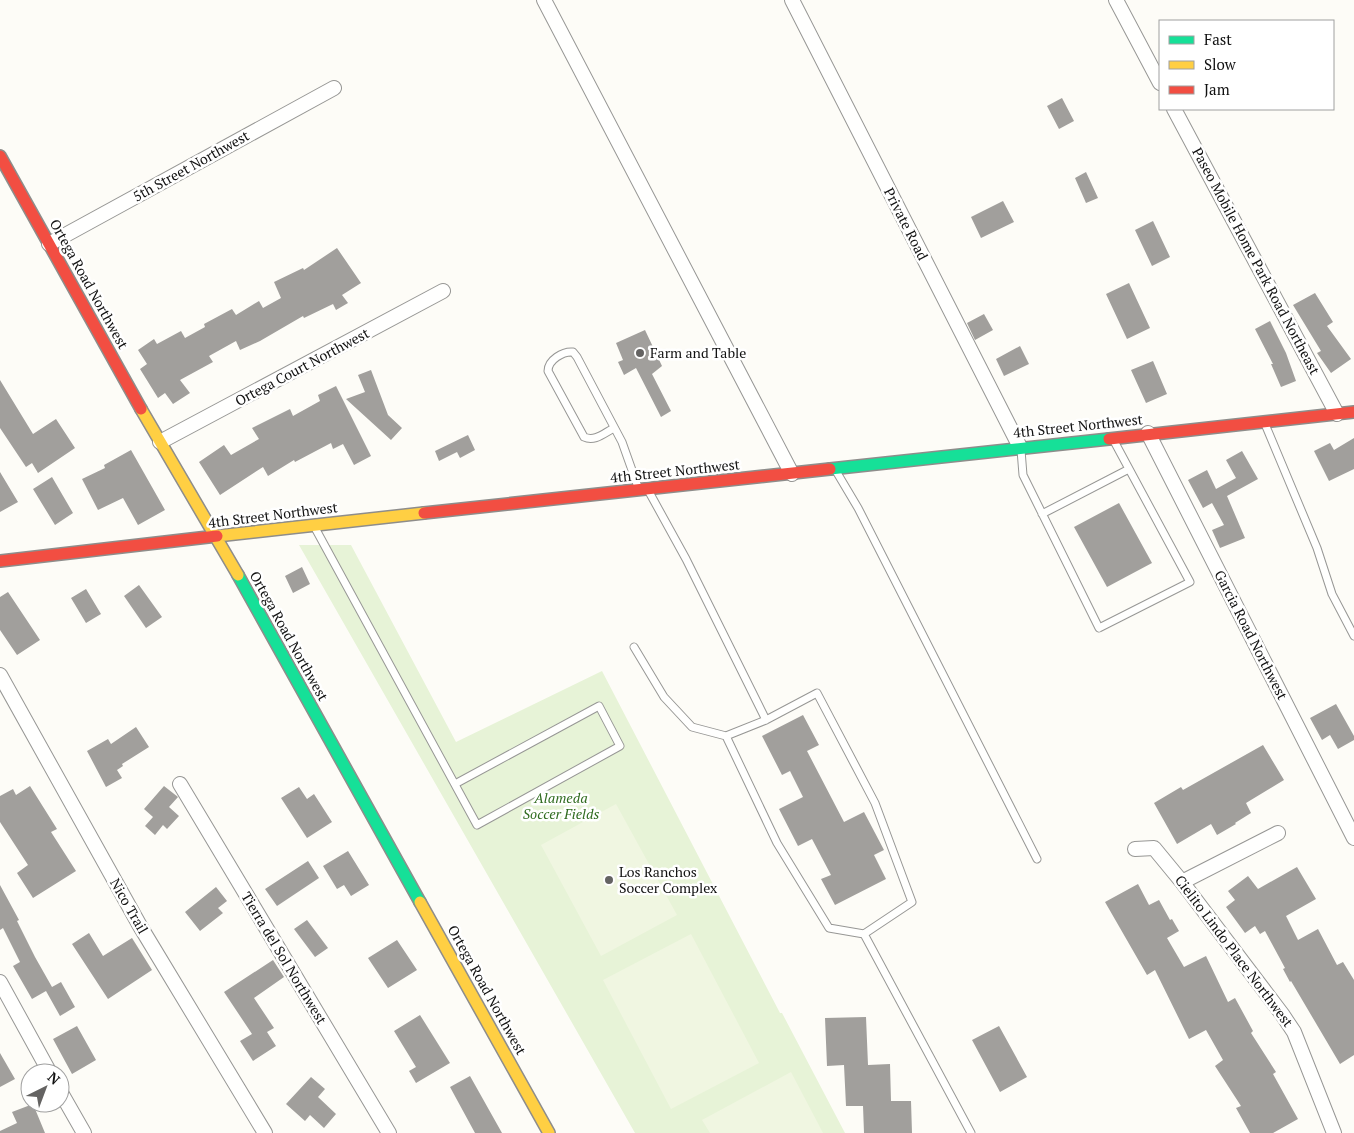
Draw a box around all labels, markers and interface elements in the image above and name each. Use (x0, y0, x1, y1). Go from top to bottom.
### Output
legend (1159, 20, 1334, 110)
text: Fast (1204, 29, 1232, 49)
text: Slow (1204, 54, 1237, 74)
text: Jam (1204, 79, 1230, 99)
street label: 5th Street Northwest (129, 125, 253, 205)
street label: Paseo Mobile Home Park Road Northeast (1188, 144, 1325, 378)
street label: Private Road (880, 184, 933, 263)
street label: Ortega Road Northwest (46, 216, 133, 353)
street label: Ortega Court Northwest (231, 323, 373, 410)
place label: Farm and Table (650, 343, 746, 362)
marker: Farm and Table (634, 347, 646, 359)
street label: 4th Street Northwest (1012, 409, 1144, 442)
street label: 4th Street Northwest (609, 454, 741, 487)
street label: 4th Street Northwest (207, 497, 339, 532)
street label: Garcia Road Northwest (1211, 567, 1293, 704)
street label: Ortega Road Northwest (246, 568, 333, 705)
park label: Alameda Soccer Fields (523, 788, 599, 823)
place label: Los Ranchos Soccer Complex (619, 862, 718, 897)
street label: Cielito Lindo Place Northwest (1171, 871, 1298, 1031)
marker: Los Ranchos Soccer Complex (603, 874, 615, 886)
street label: Nico Trail (106, 875, 153, 937)
street label: Tierra del Sol Northwest (237, 888, 332, 1028)
street label: Ortega Road Northwest (444, 922, 531, 1059)
north arrow (20, 1063, 70, 1113)
text: N (44, 1067, 65, 1089)

